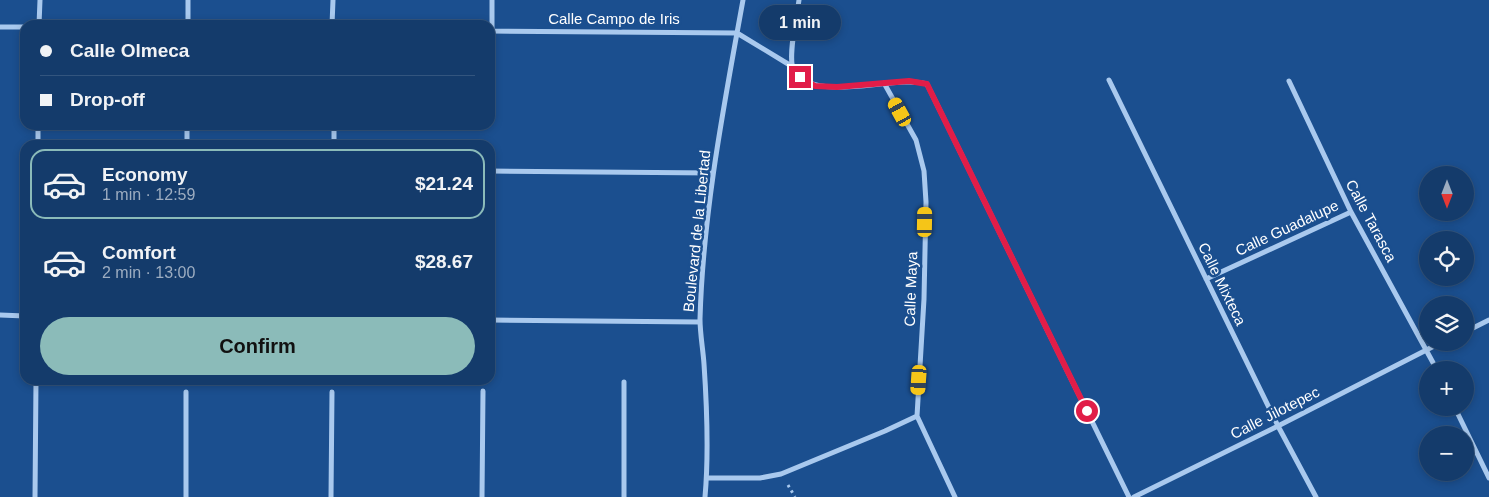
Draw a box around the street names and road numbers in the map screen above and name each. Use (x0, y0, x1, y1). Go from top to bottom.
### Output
street label: Calle Campo de Iris (548, 10, 680, 27)
street label: Boulevard de la Libertad (680, 149, 713, 313)
street label: Calle Tarasca (1343, 177, 1401, 265)
street label: Calle Guadalupe (1233, 196, 1341, 259)
street label: Calle Mixteca (1195, 240, 1250, 329)
street label: Calle Maya (901, 251, 920, 327)
street label: Calle Jilotepec (1227, 383, 1323, 442)

